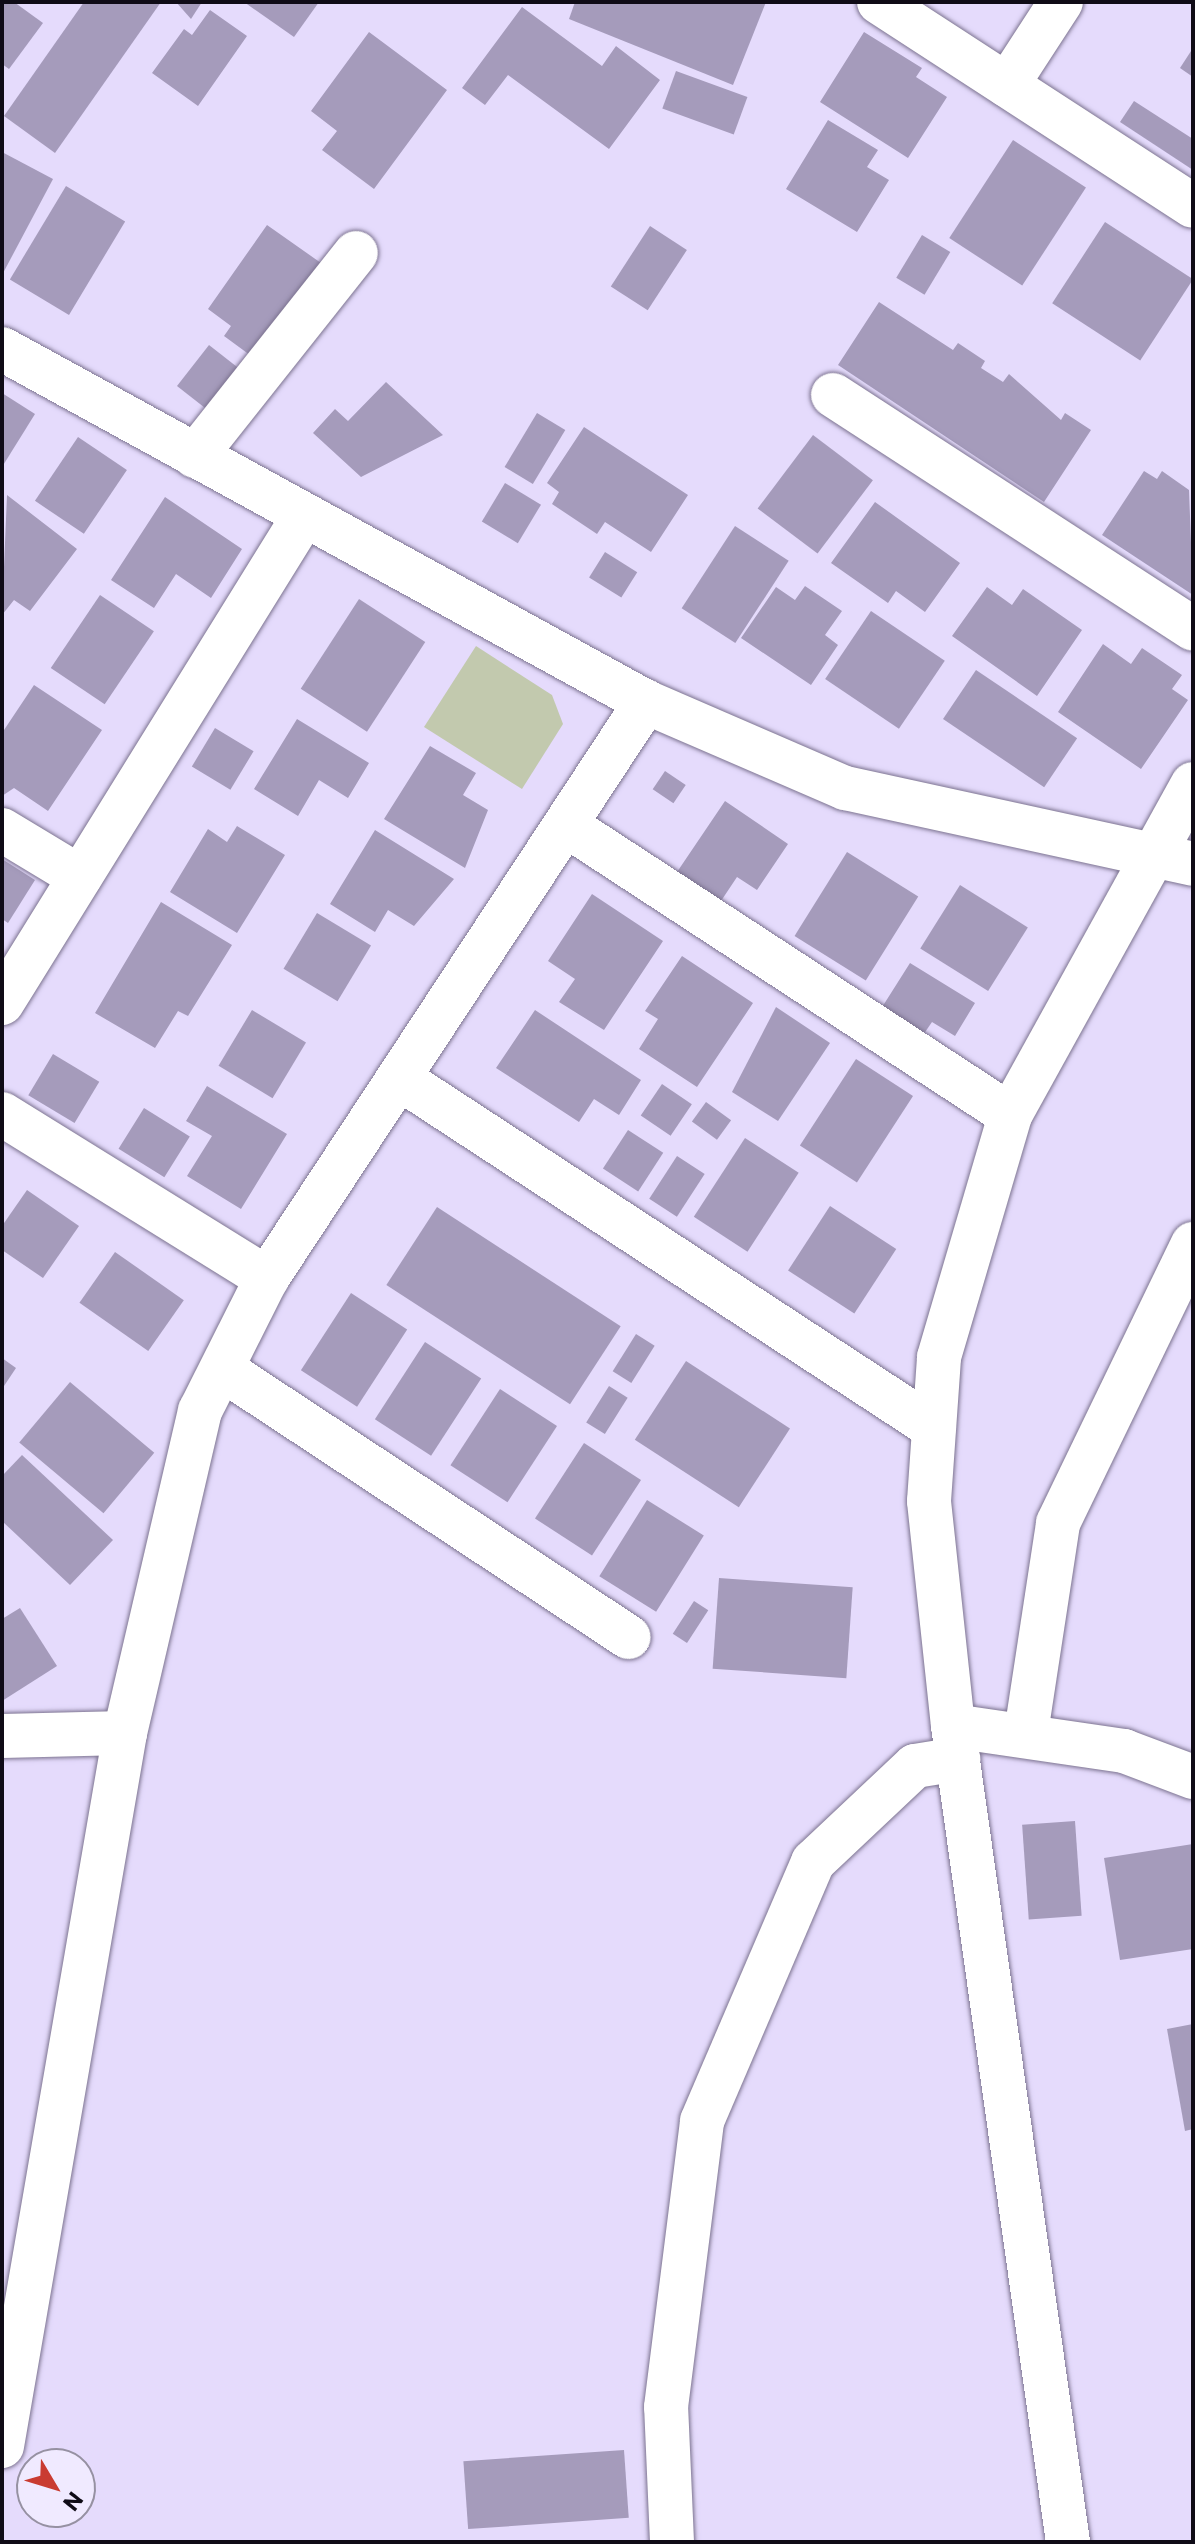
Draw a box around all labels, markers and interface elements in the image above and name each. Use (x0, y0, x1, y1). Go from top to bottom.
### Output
north arrow (16, 2448, 96, 2528)
text: N (58, 2487, 89, 2517)

